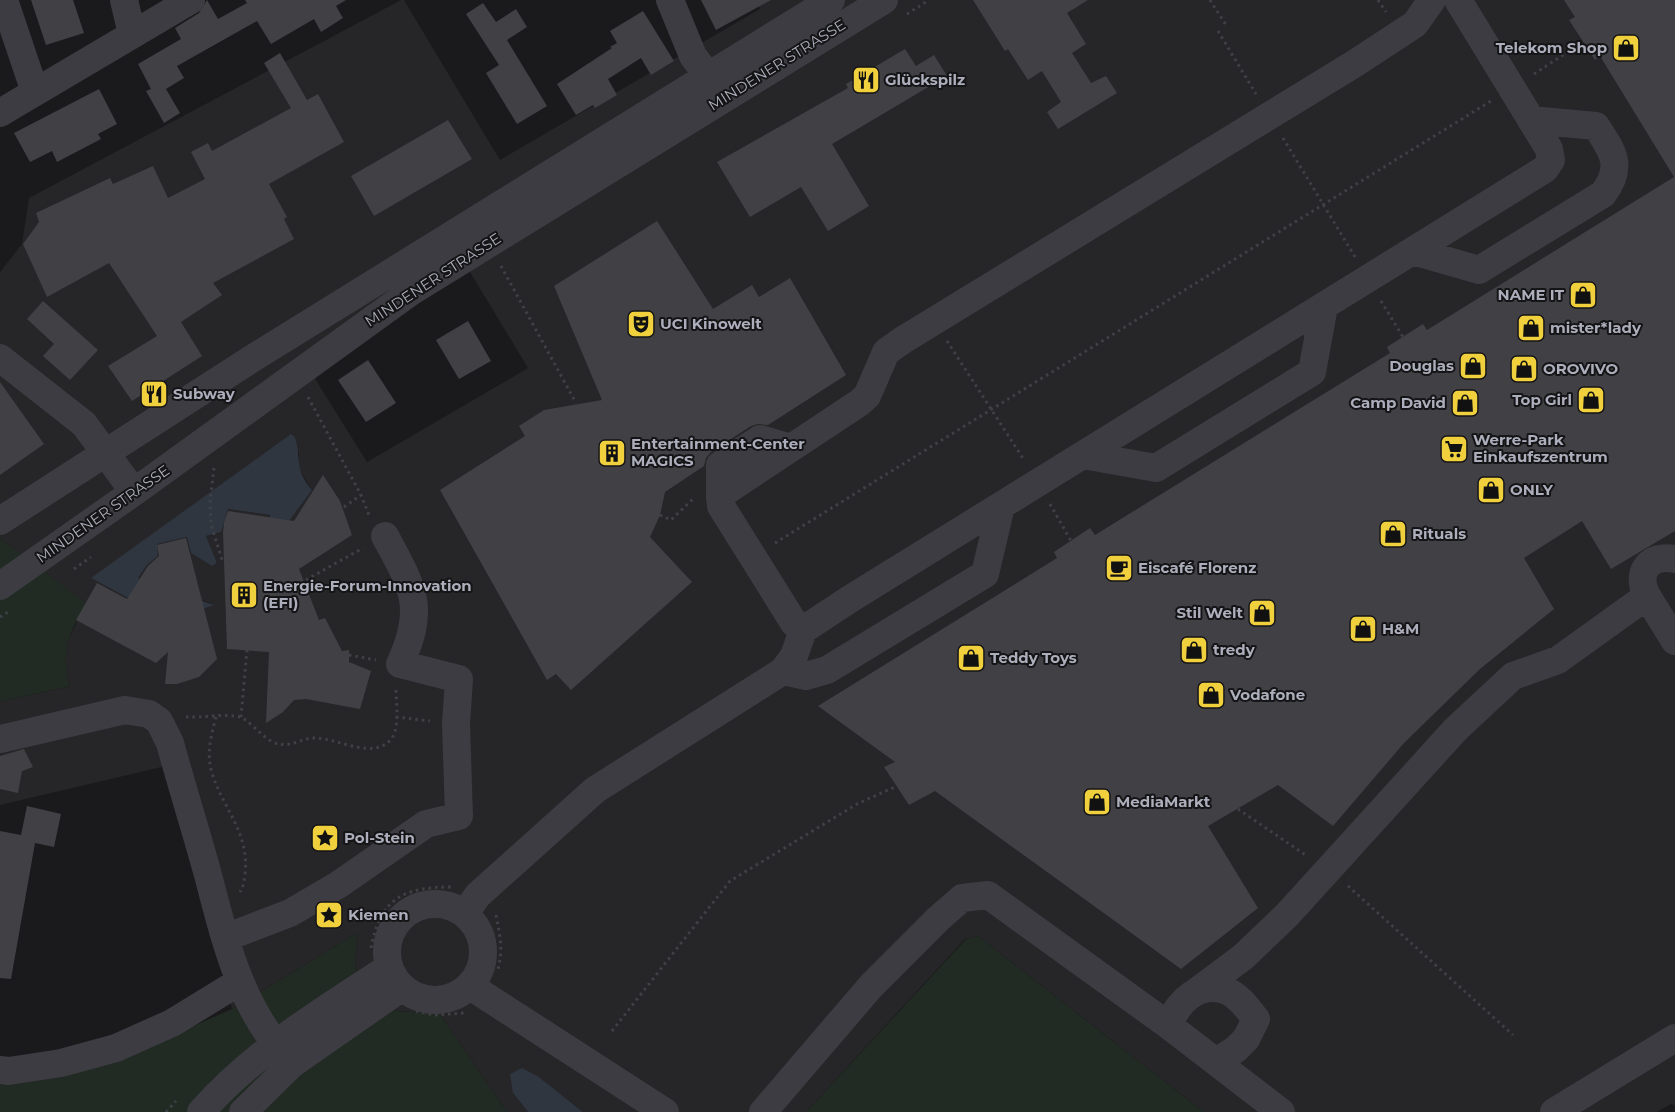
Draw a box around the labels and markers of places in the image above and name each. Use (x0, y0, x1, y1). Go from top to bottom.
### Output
shop icon: Telekom Shop (1611, 33, 1641, 63)
place label: Telekom Shop (1496, 38, 1607, 57)
restaurant icon: Glückspilz (851, 65, 881, 95)
place label: Glückspilz (885, 70, 965, 89)
shop icon: NAME IT (1568, 280, 1598, 310)
place label: NAME IT (1498, 285, 1565, 304)
theatre icon: UCI Kinowelt (626, 309, 656, 339)
shop icon: mister*lady (1516, 313, 1546, 343)
place label: UCI Kinowelt (660, 314, 762, 333)
place label: mister*lady (1550, 318, 1642, 337)
shop icon: Douglas (1458, 351, 1488, 381)
shop icon: OROVIVO (1509, 354, 1539, 384)
place label: Douglas (1389, 356, 1454, 375)
place label: OROVIVO (1543, 359, 1618, 378)
restaurant icon: Subway (139, 379, 169, 409)
place label: Subway (173, 384, 236, 403)
shop icon: Top Girl (1576, 385, 1606, 415)
shop icon: Camp David (1450, 388, 1480, 418)
place label: Top Girl (1512, 390, 1572, 409)
place label: Camp David (1350, 393, 1446, 412)
place label: Werre-Park Einkaufszentrum (1473, 430, 1608, 466)
place label: Entertainment-Center MAGICS (631, 434, 805, 470)
supermarket icon: Werre-Park Einkaufszentrum (1439, 434, 1469, 464)
building icon: Entertainment-Center MAGICS (597, 438, 627, 468)
shop icon: ONLY (1476, 475, 1506, 505)
place label: ONLY (1510, 480, 1554, 499)
shop icon: Rituals (1378, 519, 1408, 549)
place label: Rituals (1412, 524, 1466, 543)
cafe icon: Eiscafé Florenz (1104, 553, 1134, 583)
place label: Eiscafé Florenz (1138, 558, 1256, 577)
place label: Energie-Forum-Innovation (EFI) (263, 576, 472, 612)
building icon: Energie-Forum-Innovation (EFI) (229, 580, 259, 610)
shop icon: Stil Welt (1247, 598, 1277, 628)
place label: Stil Welt (1177, 603, 1243, 622)
shop icon: H&M (1348, 614, 1378, 644)
place label: H&M (1382, 619, 1419, 638)
shop icon: tredy (1179, 635, 1209, 665)
place label: tredy (1213, 640, 1256, 659)
shop icon: Teddy Toys (956, 643, 986, 673)
place label: Teddy Toys (990, 648, 1077, 667)
shop icon: Vodafone (1196, 680, 1226, 710)
place label: Vodafone (1229, 685, 1305, 704)
shop icon: MediaMarkt (1082, 787, 1112, 817)
place label: MediaMarkt (1116, 792, 1211, 811)
place icon: Pol-Stein (310, 823, 340, 853)
place label: Pol-Stein (344, 828, 415, 847)
place icon: Kiemen (314, 900, 344, 930)
place label: Kiemen (348, 905, 409, 924)

